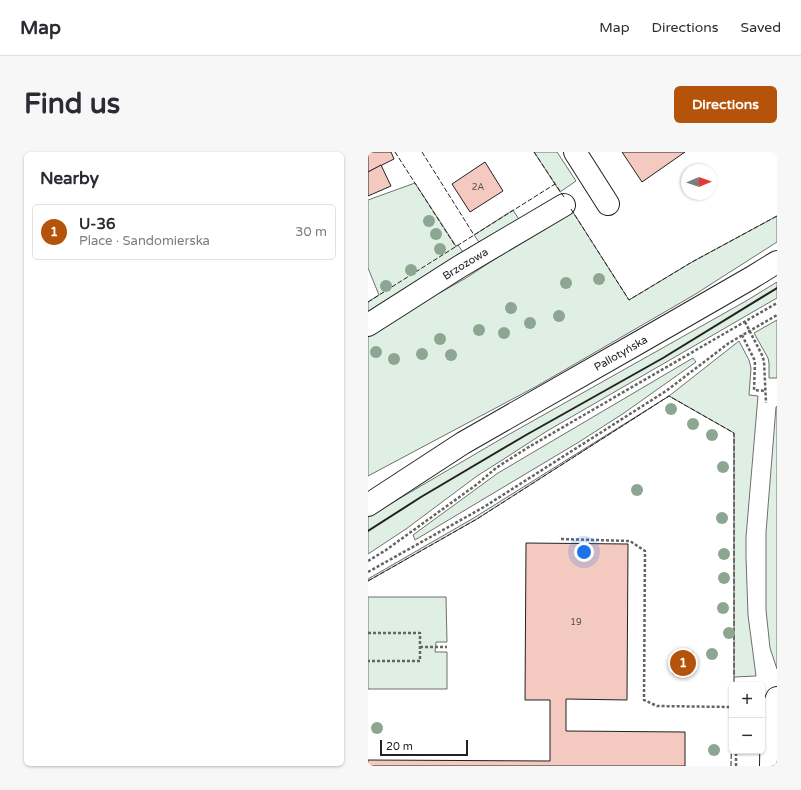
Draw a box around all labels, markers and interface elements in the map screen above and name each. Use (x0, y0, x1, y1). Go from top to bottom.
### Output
text: Map (20, 17, 61, 39)
text: Map (599, 19, 630, 36)
text: Directions (652, 19, 719, 36)
text: Saved (741, 19, 781, 36)
button: Directions (674, 86, 777, 123)
text: Find us (24, 87, 120, 121)
north arrow (681, 164, 717, 200)
text: Nearby (40, 168, 99, 189)
house number: 2A (472, 182, 484, 193)
text: U-36 (79, 215, 115, 233)
text: 1 (50, 224, 58, 240)
text: 30 m (295, 224, 327, 240)
text: Place · Sandomierska (79, 233, 210, 249)
street label: Brzozowa (440, 245, 491, 283)
street label: Pallotyńska (592, 333, 650, 374)
your location (574, 542, 594, 562)
house number: 19 (570, 617, 582, 628)
pin: 1 (670, 648, 696, 678)
map controls (729, 682, 765, 754)
button: + (729, 682, 765, 718)
button: − (729, 718, 765, 754)
scale bar (380, 738, 468, 757)
text: 20 m (386, 740, 413, 753)

